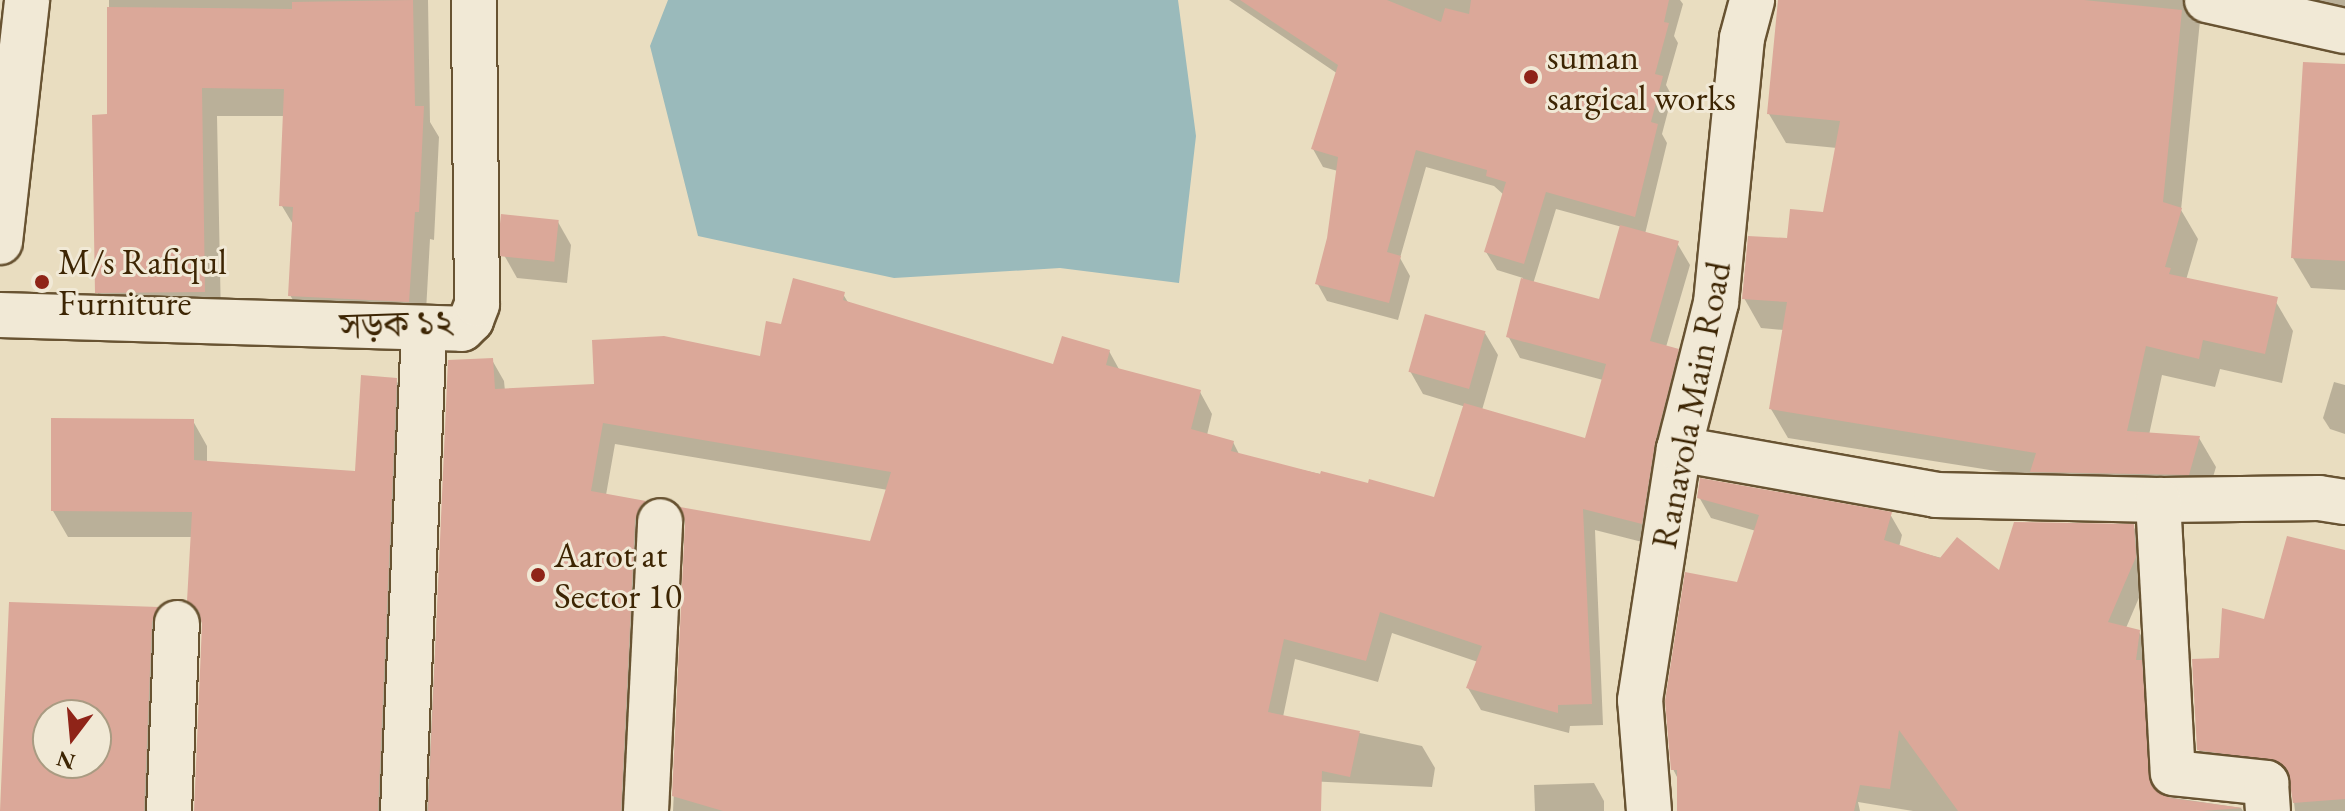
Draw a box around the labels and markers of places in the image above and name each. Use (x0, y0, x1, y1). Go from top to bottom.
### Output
place label: suman sargical works (1547, 34, 1736, 119)
marker: suman sargical works (1522, 68, 1540, 86)
place label: M/s Rafiqul Furniture (58, 239, 227, 324)
marker: M/s Rafiqul Furniture (33, 273, 51, 291)
place label: Aarot at Sector 10 (554, 532, 682, 617)
marker: Aarot at Sector 10 (529, 566, 547, 584)

